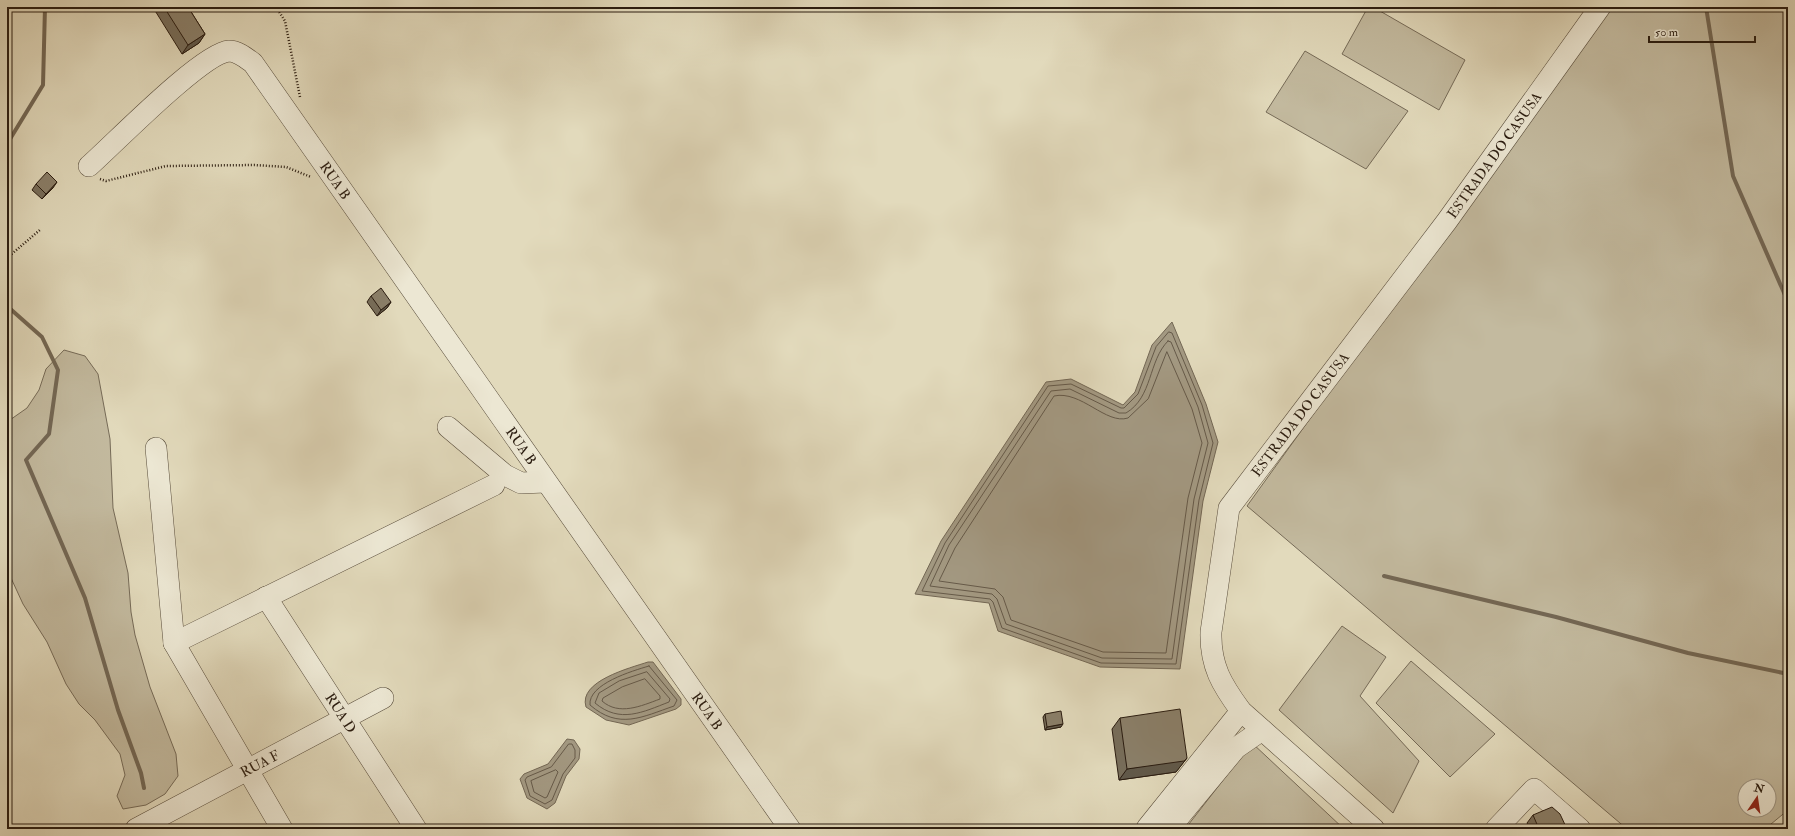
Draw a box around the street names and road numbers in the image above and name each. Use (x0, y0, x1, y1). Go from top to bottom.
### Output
street label: ESTRADA DO CASUSA (1444, 89, 1546, 222)
street label: RUA B (316, 159, 354, 203)
street label: ESTRADA DO CASUSA (1248, 349, 1353, 480)
street label: RUA B (502, 424, 540, 468)
street label: RUA B (688, 689, 726, 733)
street label: RUA D (321, 690, 360, 736)
street label: RUA F (238, 746, 282, 781)

